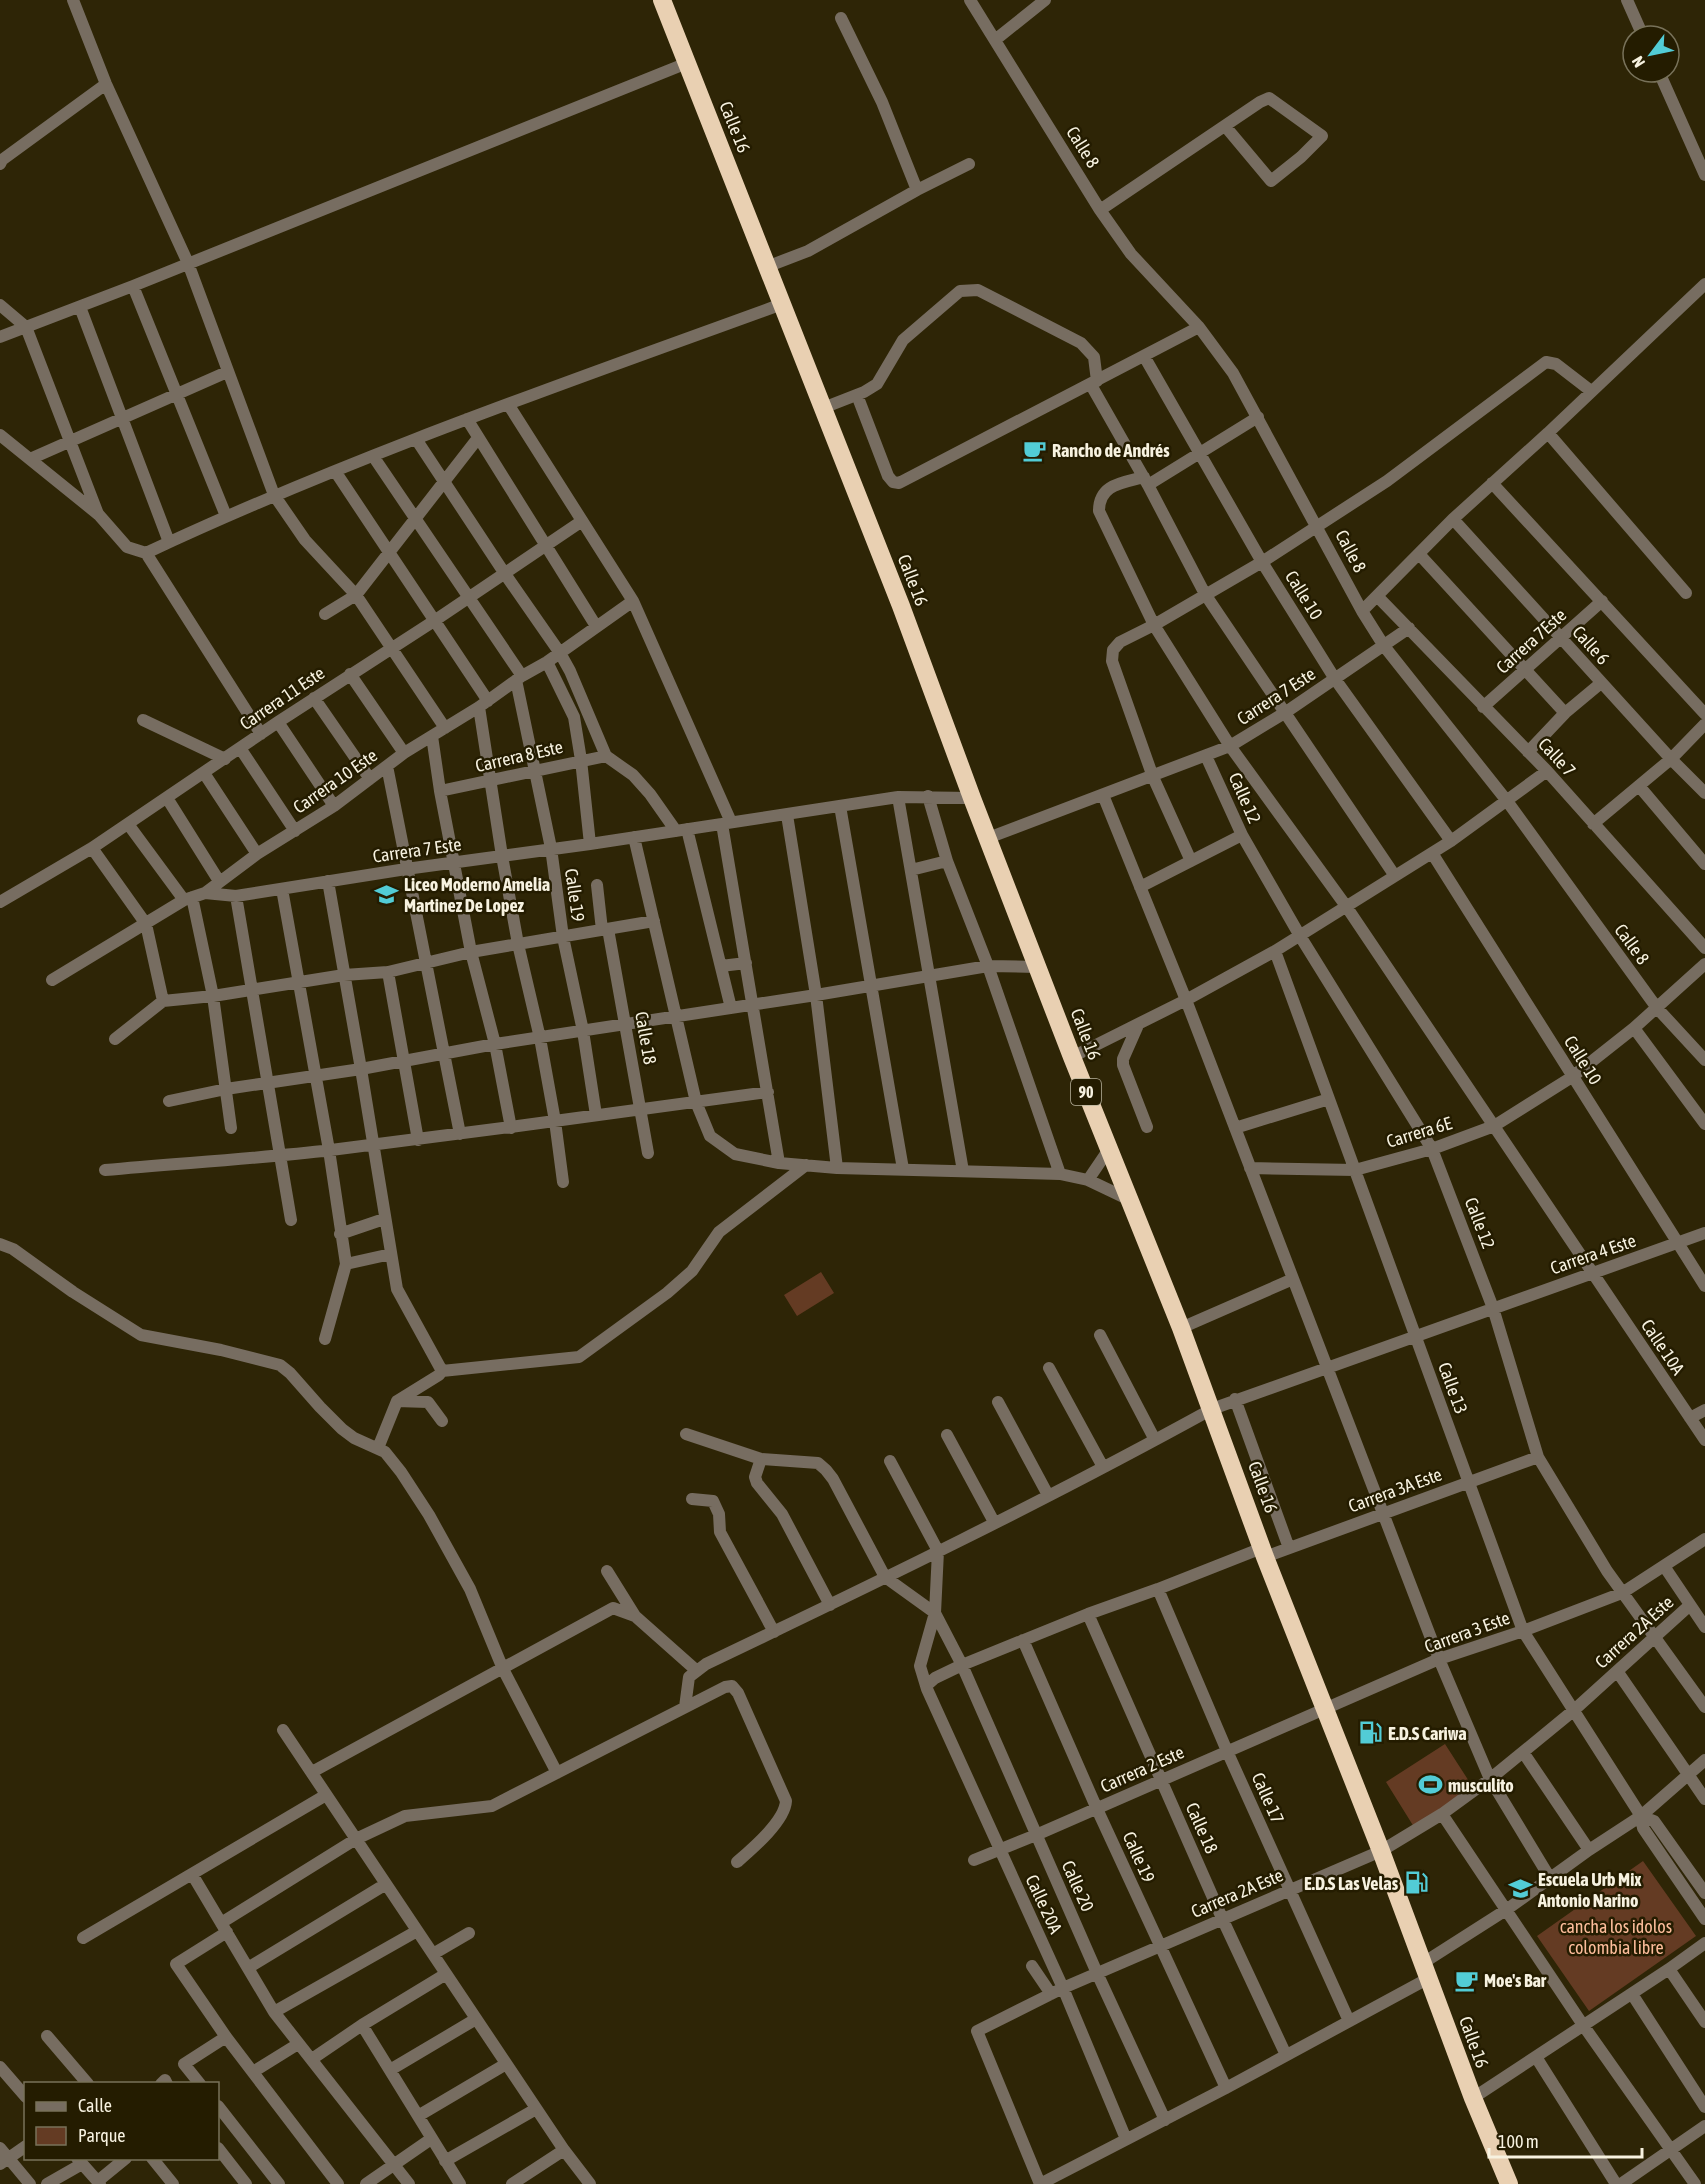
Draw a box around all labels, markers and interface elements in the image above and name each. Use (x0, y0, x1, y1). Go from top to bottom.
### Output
north arrow (1621, 24, 1681, 84)
text: N (1628, 53, 1648, 71)
street label: Calle 16 (715, 98, 755, 156)
street label: Calle 8 (1062, 122, 1104, 172)
cafe icon: Rancho de Andrés (1021, 437, 1047, 463)
place label: Rancho de Andrés (1052, 440, 1170, 461)
street label: Calle 8 (1331, 526, 1371, 576)
street label: Calle 16 (894, 551, 932, 609)
street label: Calle 10 (1281, 567, 1327, 623)
street label: Carrera 7Este (1492, 604, 1570, 678)
street label: Calle 6 (1568, 621, 1614, 669)
street label: Carrera 11 Este (236, 662, 328, 734)
street label: Carrera 7 Este (1233, 663, 1319, 729)
street label: Calle 7 (1534, 733, 1580, 781)
street label: Carrera 8 Este (473, 736, 565, 776)
street label: Carrera 10 Este (289, 744, 381, 818)
street label: Calle 12 (1225, 769, 1265, 827)
street label: Carrera 7 Este (371, 833, 463, 867)
street label: Calle 19 (561, 867, 589, 923)
place label: Liceo Moderno Amelia Martinez De Lopez (404, 874, 550, 916)
school or university icon: Liceo Moderno Amelia Martinez De Lopez (373, 881, 399, 907)
street label: Calle 8 (1610, 920, 1654, 968)
street label: Calle 16 (1067, 1005, 1105, 1063)
street label: Calle 18 (631, 1010, 661, 1066)
street label: Calle 10 (1560, 1032, 1606, 1088)
road number: 90 (1071, 1079, 1101, 1105)
street label: Carrera 6E (1384, 1112, 1455, 1152)
street label: Calle 12 (1461, 1194, 1499, 1252)
street label: Carrera 4 Este (1547, 1230, 1639, 1278)
street label: Calle 10A (1637, 1315, 1689, 1379)
street label: Calle 13 (1434, 1359, 1472, 1417)
street label: Calle 16 (1244, 1458, 1282, 1516)
street label: Carrera 3A Este (1345, 1463, 1445, 1517)
street label: Carrera 2A Este (1591, 1591, 1677, 1673)
street label: Carrera 3 Este (1422, 1607, 1512, 1657)
fuel station icon: E.D.S Cariwa (1357, 1720, 1383, 1746)
place label: E.D.S Cariwa (1388, 1723, 1467, 1744)
street label: Carrera 2 Este (1097, 1741, 1187, 1797)
street label: Calle 17 (1248, 1769, 1288, 1827)
sports icon: musculito (1417, 1772, 1443, 1798)
place label: musculito (1448, 1775, 1514, 1796)
street label: Calle 18 (1182, 1799, 1222, 1857)
street label: Calle 19 (1119, 1828, 1159, 1886)
street label: Calle 20 (1058, 1857, 1098, 1915)
street label: Carrera 2A Este (1188, 1864, 1286, 1922)
place label: Escuela Urb Mix Antonio Narino (1537, 1869, 1642, 1911)
fuel station icon: E.D.S Las Velas (1403, 1870, 1429, 1896)
street label: Calle 20A (1021, 1871, 1067, 1937)
place label: E.D.S Las Velas (1304, 1873, 1399, 1894)
school or university icon: Escuela Urb Mix Antonio Narino (1507, 1876, 1533, 1902)
park label: cancha los idolos colombia libre (1560, 1916, 1672, 1958)
cafe icon: Moe's Bar (1453, 1967, 1479, 1993)
place label: Moe's Bar (1484, 1970, 1547, 1991)
street label: Calle 16 (1455, 2013, 1493, 2071)
legend (24, 2082, 219, 2160)
text: Calle (78, 2095, 112, 2116)
scale bar (1489, 2121, 1642, 2159)
text: Parque (78, 2125, 126, 2146)
text: 100 m (1498, 2131, 1539, 2152)

